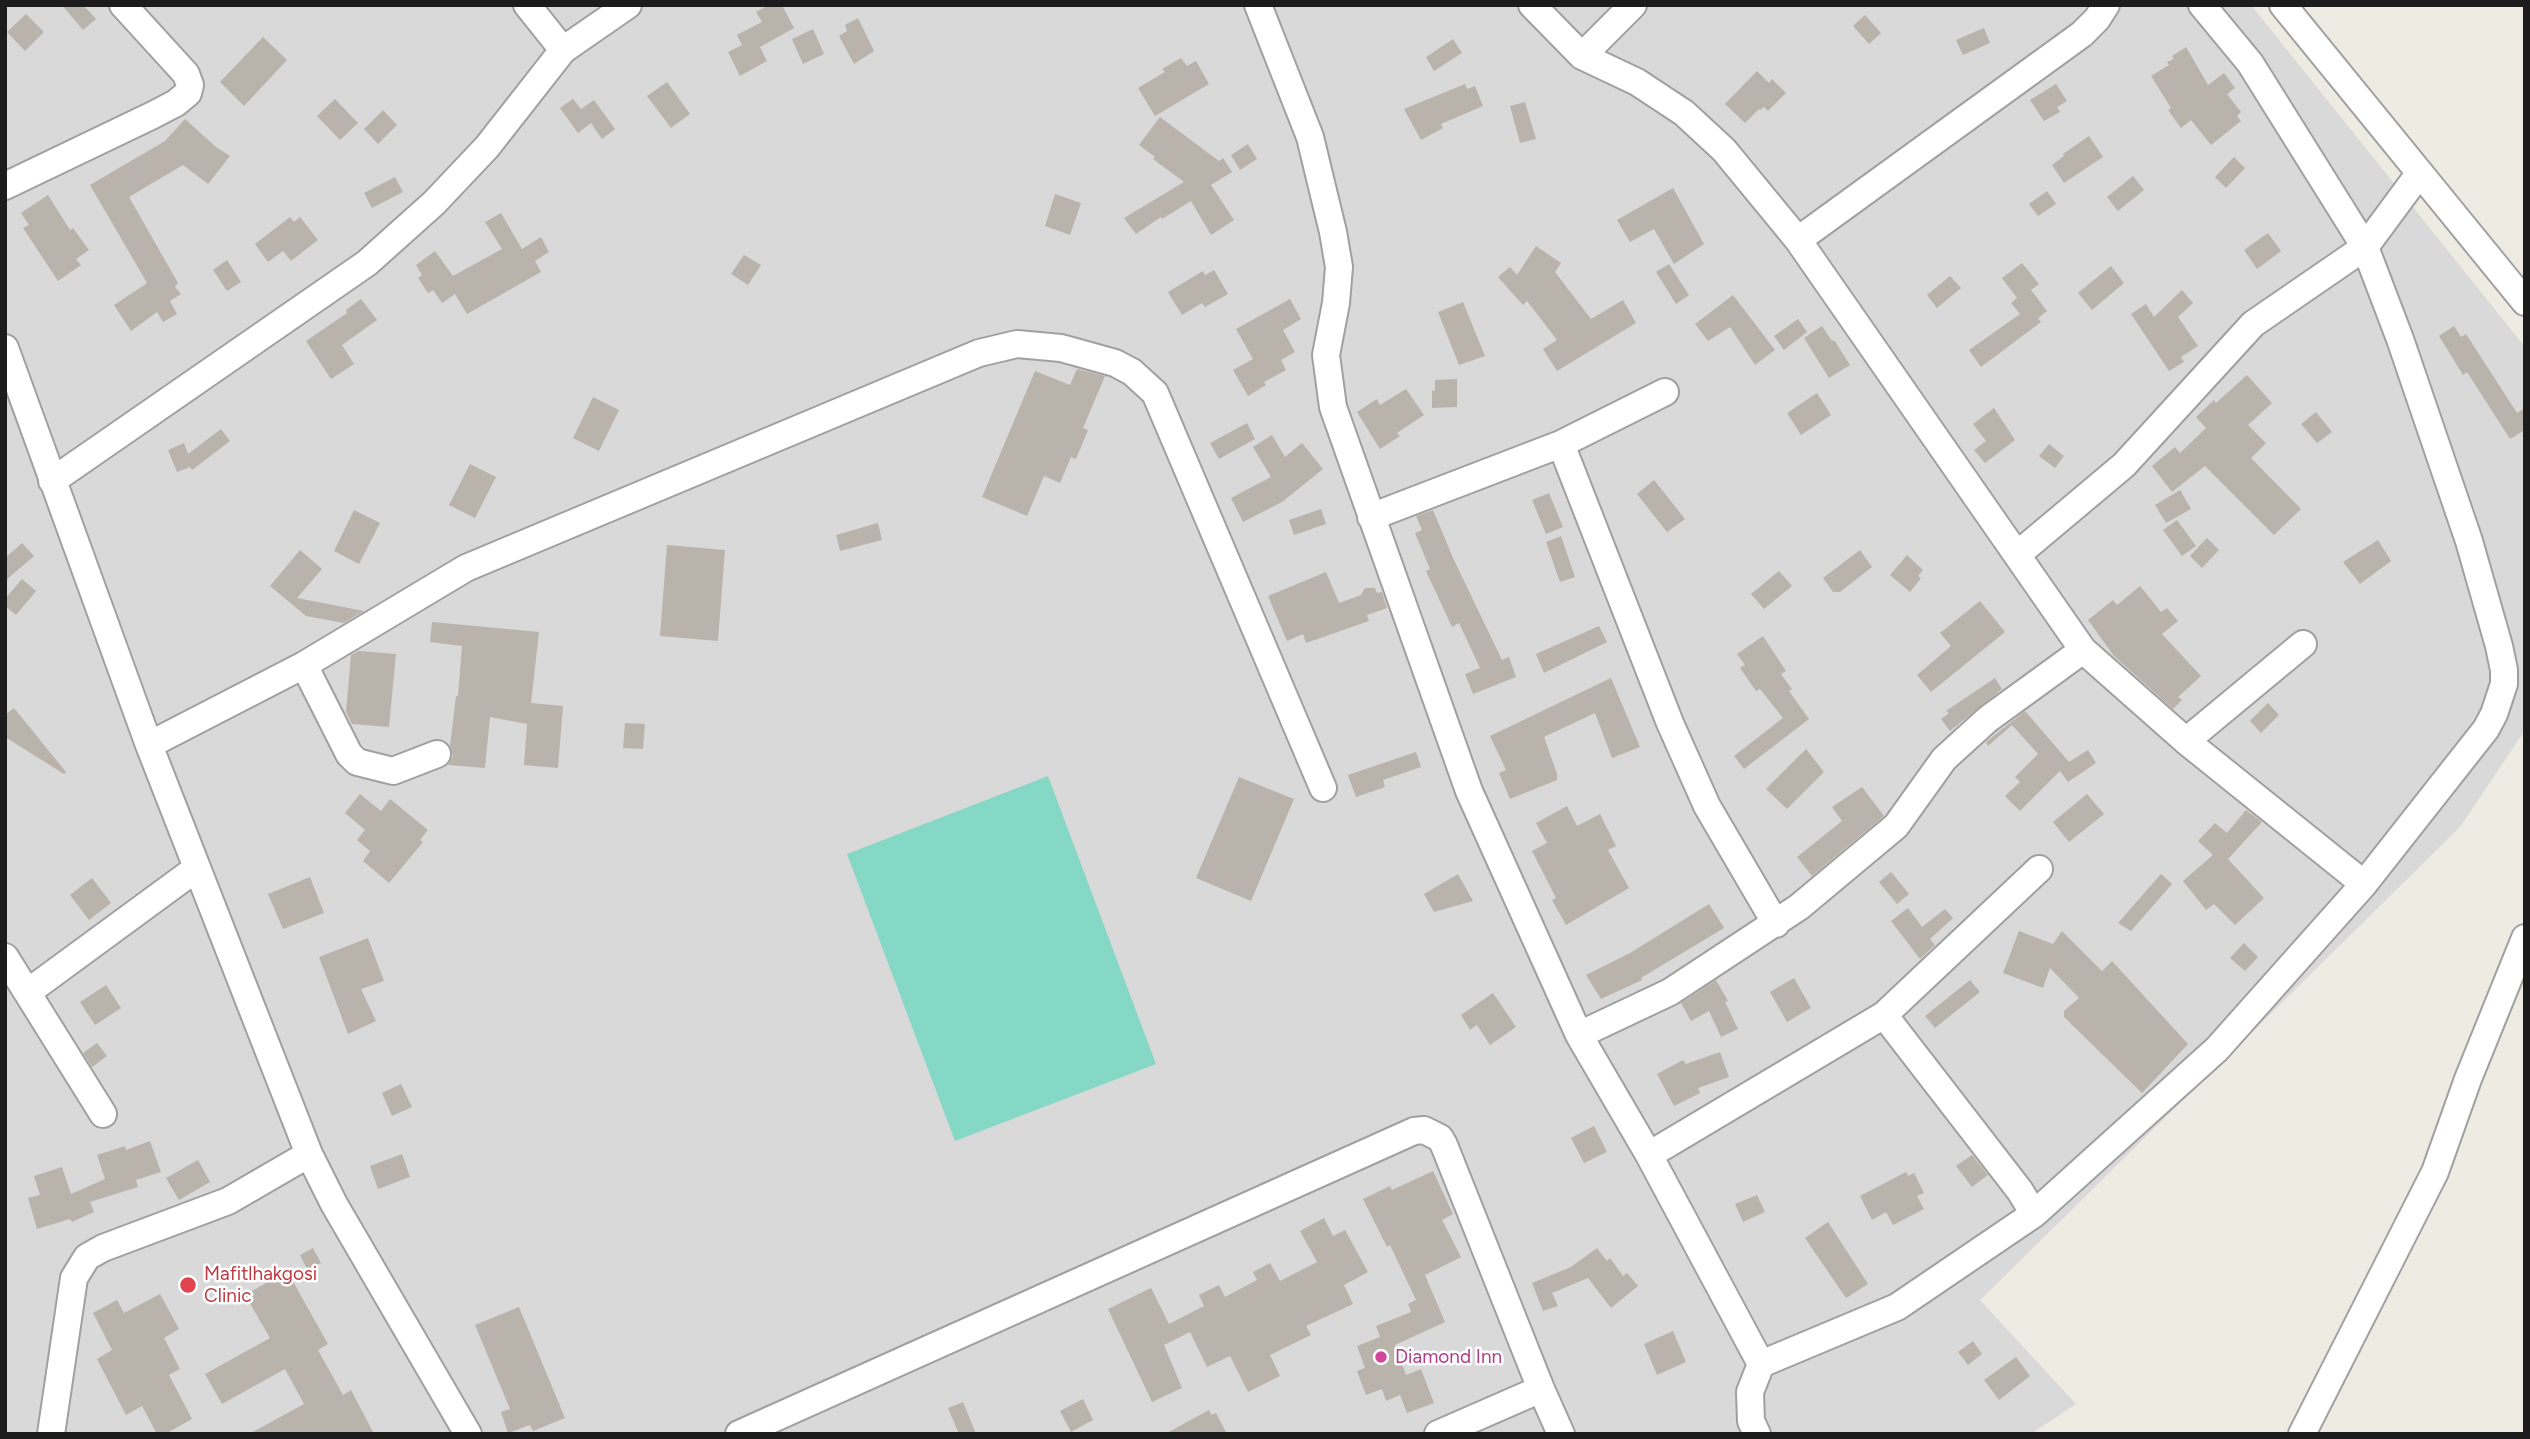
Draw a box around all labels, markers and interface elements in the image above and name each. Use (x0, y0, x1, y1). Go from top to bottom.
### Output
place label: Mafitlhakgosi Clinic (204, 1263, 317, 1307)
marker: Mafitlhakgosi Clinic (178, 1275, 198, 1295)
place label: Diamond Inn (1395, 1346, 1502, 1368)
marker: Diamond Inn (1373, 1349, 1389, 1365)

